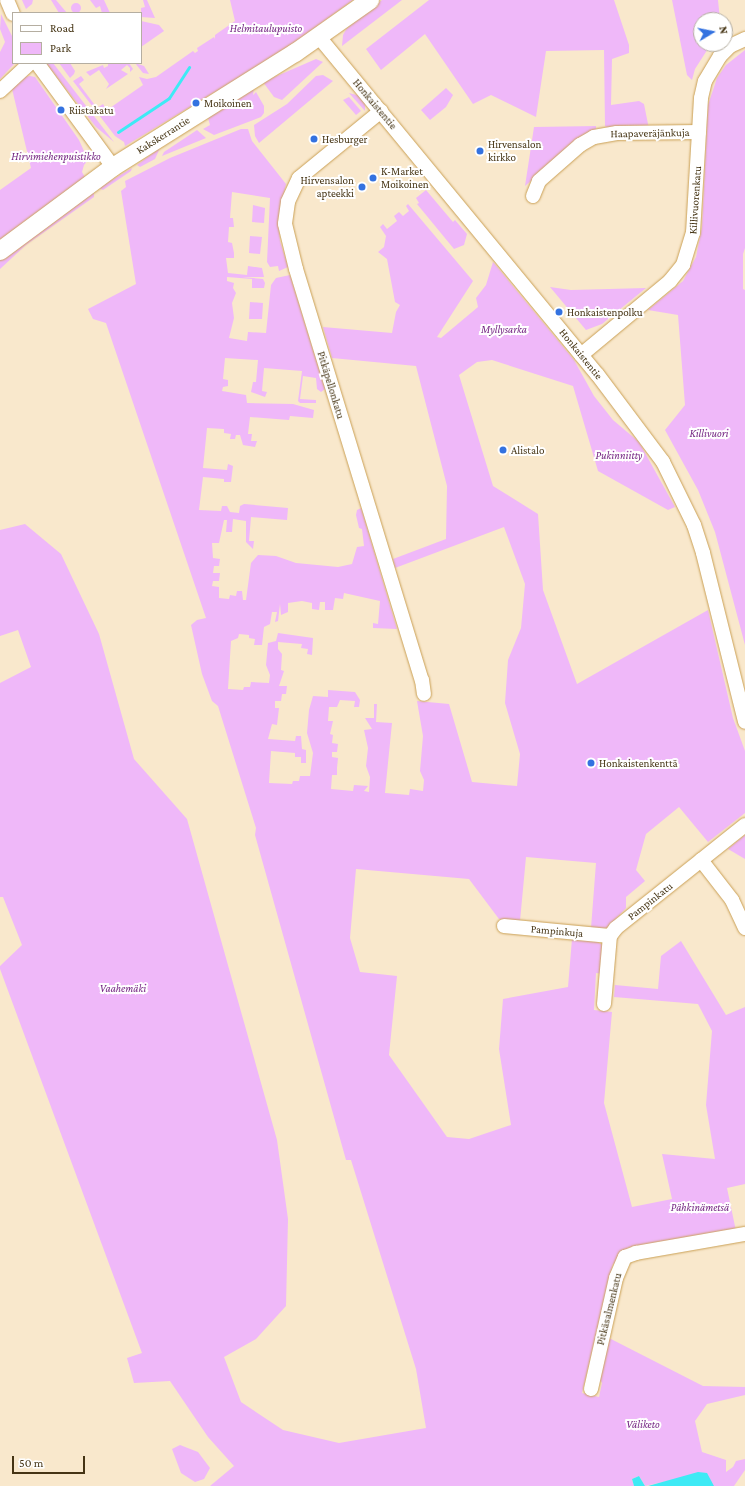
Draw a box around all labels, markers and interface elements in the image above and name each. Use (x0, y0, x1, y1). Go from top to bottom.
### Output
legend (12, 12, 142, 64)
north arrow (693, 12, 733, 52)
text: Road (50, 21, 74, 35)
park label: Helmitaulupuisto (230, 21, 302, 35)
text: N (717, 25, 730, 35)
text: Park (50, 41, 71, 55)
street label: Honkaistentie (350, 76, 400, 132)
place label: Moikoinen (204, 96, 252, 110)
marker: Moikoinen (191, 98, 201, 108)
place label: Riistakatu (69, 103, 114, 117)
marker: Riistakatu (56, 105, 66, 115)
street label: Kakskerrantie (134, 113, 192, 157)
street label: Haapaveräjänkuja (610, 126, 690, 140)
place label: Hesburger (322, 132, 368, 146)
marker: Hesburger (309, 134, 319, 144)
place label: Hirvensalon kirkko (488, 138, 541, 164)
marker: Hirvensalon kirkko (475, 146, 485, 156)
park label: Hirvimiehenpuistikko (11, 149, 101, 163)
place label: K-Market Moikoinen (381, 165, 429, 191)
street label: Killivuorenkatu (686, 165, 704, 235)
marker: K-Market Moikoinen (368, 173, 378, 183)
place label: Hirvensalon apteekki (301, 174, 354, 200)
marker: Hirvensalon apteekki (357, 182, 367, 192)
place label: Honkaistenpolku (567, 305, 643, 319)
marker: Honkaistenpolku (554, 307, 564, 317)
park label: Myllysarka (481, 322, 527, 336)
street label: Honkaistentie (556, 326, 606, 382)
street label: Pitkäpellonkatu (314, 350, 348, 420)
park label: Killivuori (689, 426, 729, 440)
place label: Alistalo (511, 443, 544, 457)
marker: Alistalo (498, 445, 508, 455)
park label: Pukinniitty (596, 448, 642, 462)
place label: Honkaistenkenttä (599, 756, 678, 770)
marker: Honkaistenkenttä (586, 758, 596, 768)
street label: Pampinkatu (625, 879, 675, 923)
street label: Pampinkuja (530, 922, 584, 940)
park label: Vaahemäki (100, 981, 146, 995)
park label: Pähkinämetsä (671, 1200, 729, 1214)
street label: Pitkäsalmenkatu (594, 1272, 624, 1346)
park label: Väliketo (626, 1417, 660, 1431)
scale bar (14, 1448, 87, 1474)
text: 50 m (19, 1456, 43, 1470)

